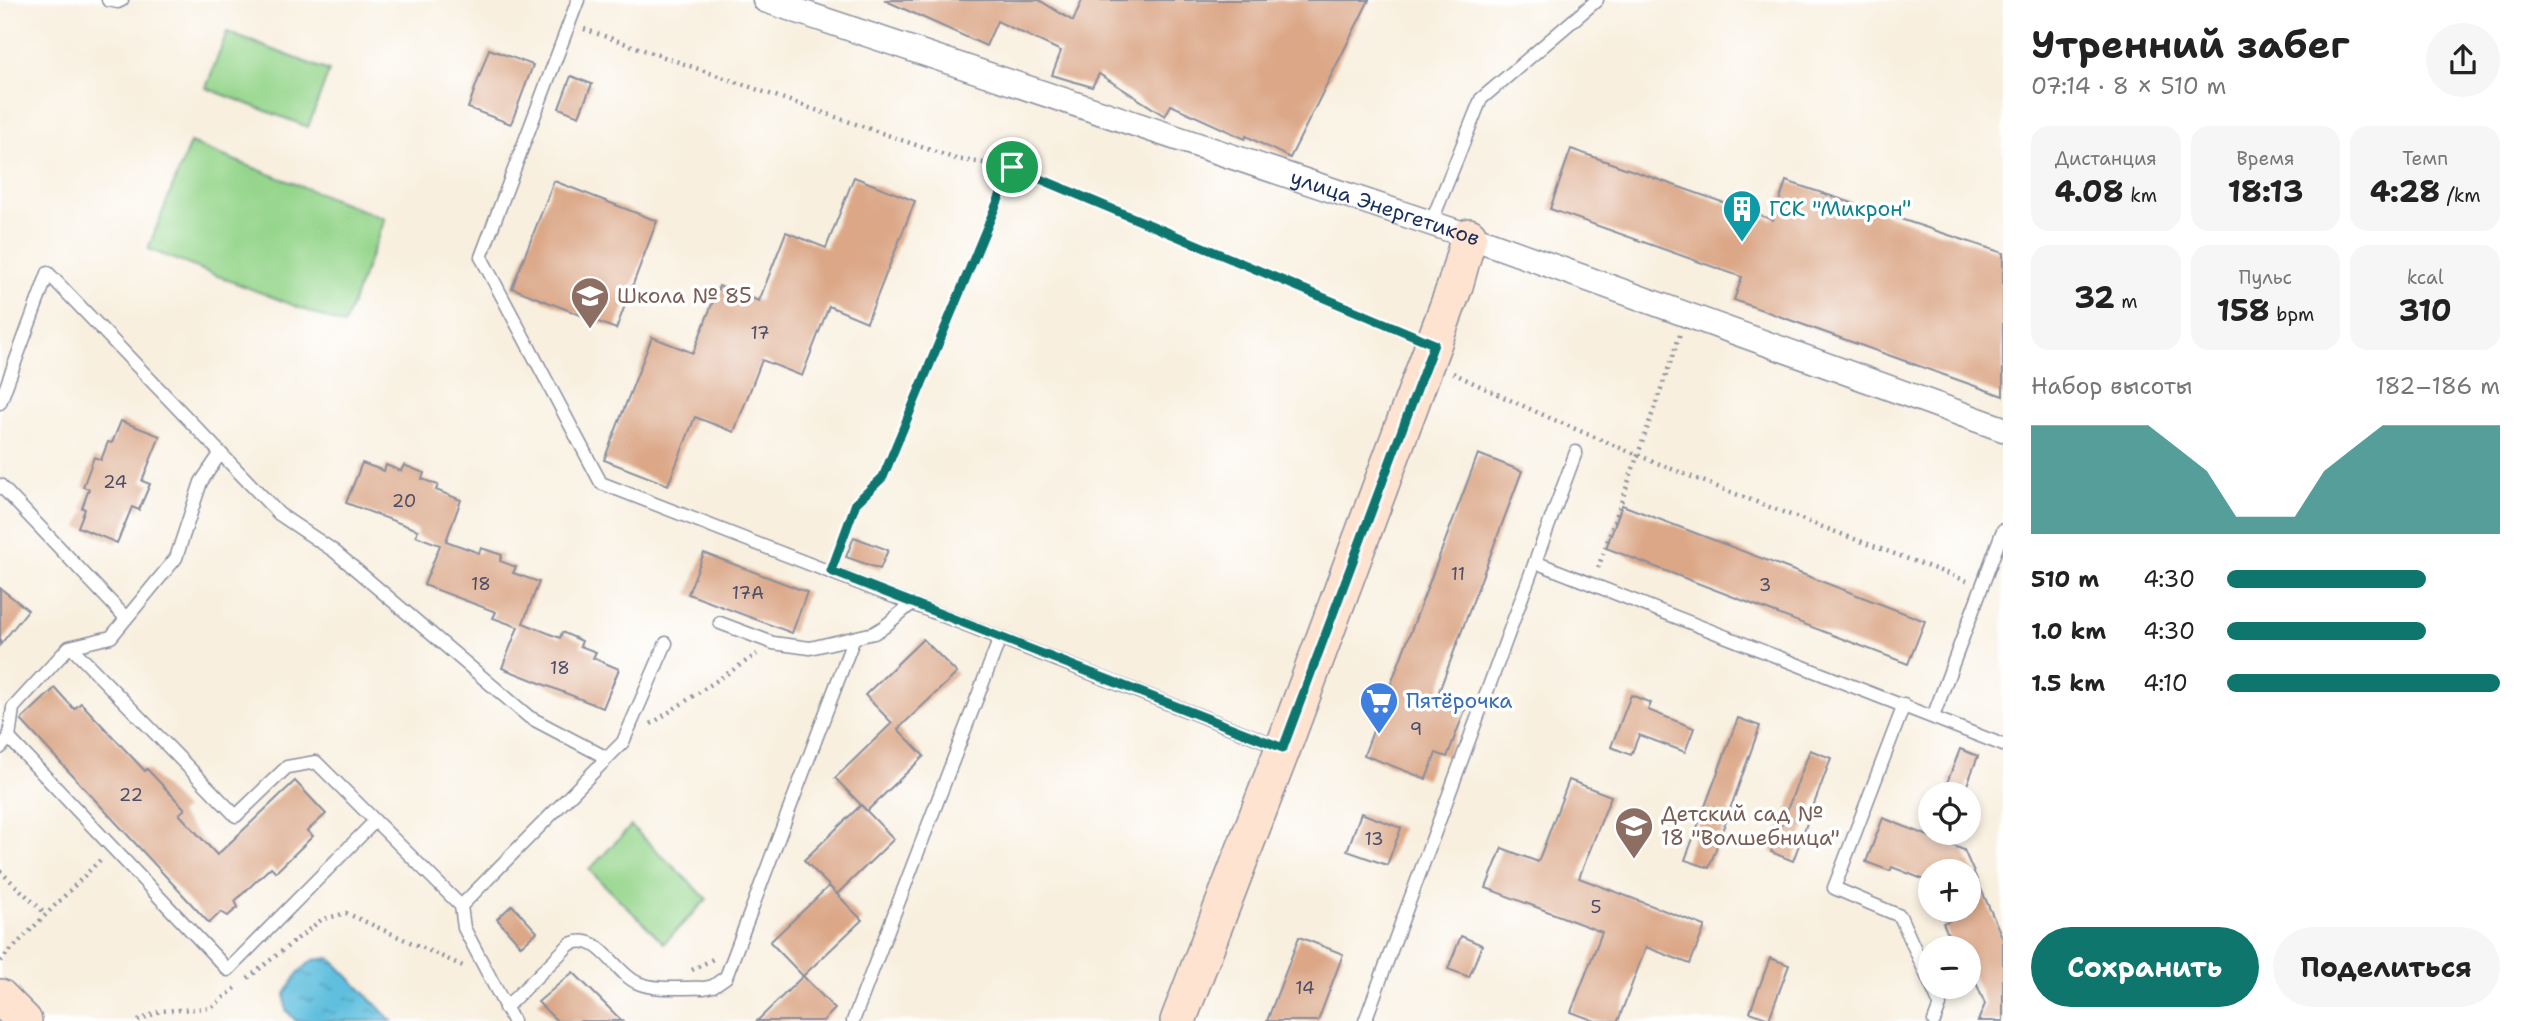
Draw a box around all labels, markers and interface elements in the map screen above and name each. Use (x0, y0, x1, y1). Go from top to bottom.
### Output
text: Утренний забег (2031, 19, 2349, 70)
button: share (2426, 23, 2500, 97)
text: 07:14 · 8 × 510 m (2031, 71, 2226, 101)
pin (982, 137, 1042, 197)
text: Дистанция (2055, 146, 2157, 171)
text: Время (2237, 146, 2294, 171)
text: Темп (2402, 146, 2448, 171)
icon: arrive (993, 148, 1031, 186)
street label: улица Энергетиков (1287, 163, 1484, 253)
text: 4.08 (2055, 171, 2124, 212)
text: 18:13 (2228, 171, 2303, 212)
text: 4:28 (2370, 171, 2440, 212)
text: km (2124, 183, 2157, 208)
text: /km (2440, 183, 2481, 208)
building icon: ГСК "Микрон" (1721, 188, 1763, 243)
place label: ГСК "Микрон" (1769, 195, 1911, 223)
text: Пульс (2239, 265, 2292, 290)
text: kcal (2407, 265, 2444, 290)
school or university icon: Школа № 85 (569, 275, 611, 330)
text: 32 (2074, 277, 2115, 318)
place label: Школа № 85 (617, 282, 752, 310)
text: m (2115, 289, 2138, 314)
text: 158 (2217, 290, 2270, 331)
text: 310 (2398, 290, 2452, 331)
text: bpm (2270, 302, 2314, 327)
house number: 17 (750, 321, 770, 345)
text: Набор высоты (2031, 371, 2192, 401)
text: 182–186 m (2375, 371, 2500, 401)
house number: 24 (103, 470, 127, 494)
house number: 20 (392, 489, 416, 513)
house number: 11 (1451, 562, 1465, 586)
text: 510 m (2031, 564, 2099, 594)
text: 4:30 (2143, 564, 2195, 594)
house number: 18 (471, 572, 491, 596)
house number: 3 (1759, 573, 1771, 597)
house number: 17А (732, 581, 764, 605)
text: 1.0 km (2031, 616, 2106, 646)
text: 4:30 (2143, 616, 2195, 646)
house number: 18 (550, 656, 570, 680)
text: 1.5 km (2031, 668, 2105, 698)
text: 4:10 (2143, 668, 2188, 698)
supermarket icon: Пятёрочка (1358, 680, 1400, 735)
place label: Пятёрочка (1406, 687, 1512, 715)
house number: 9 (1410, 717, 1422, 741)
map controls (1918, 782, 1981, 999)
button: locate (1918, 782, 1981, 845)
house number: 22 (119, 783, 143, 807)
place label: Детский сад № 18 "Волшебница" (1661, 800, 1840, 852)
school or university icon: Детский сад № 18 "Волшебница" (1613, 805, 1655, 860)
house number: 13 (1364, 827, 1384, 851)
button: + (1918, 859, 1981, 922)
house number: 5 (1590, 895, 1602, 919)
button: Сохранить (2031, 927, 2259, 1007)
button: Поделиться (2273, 927, 2500, 1007)
button: − (1918, 936, 1981, 999)
house number: 14 (1295, 976, 1315, 1000)

